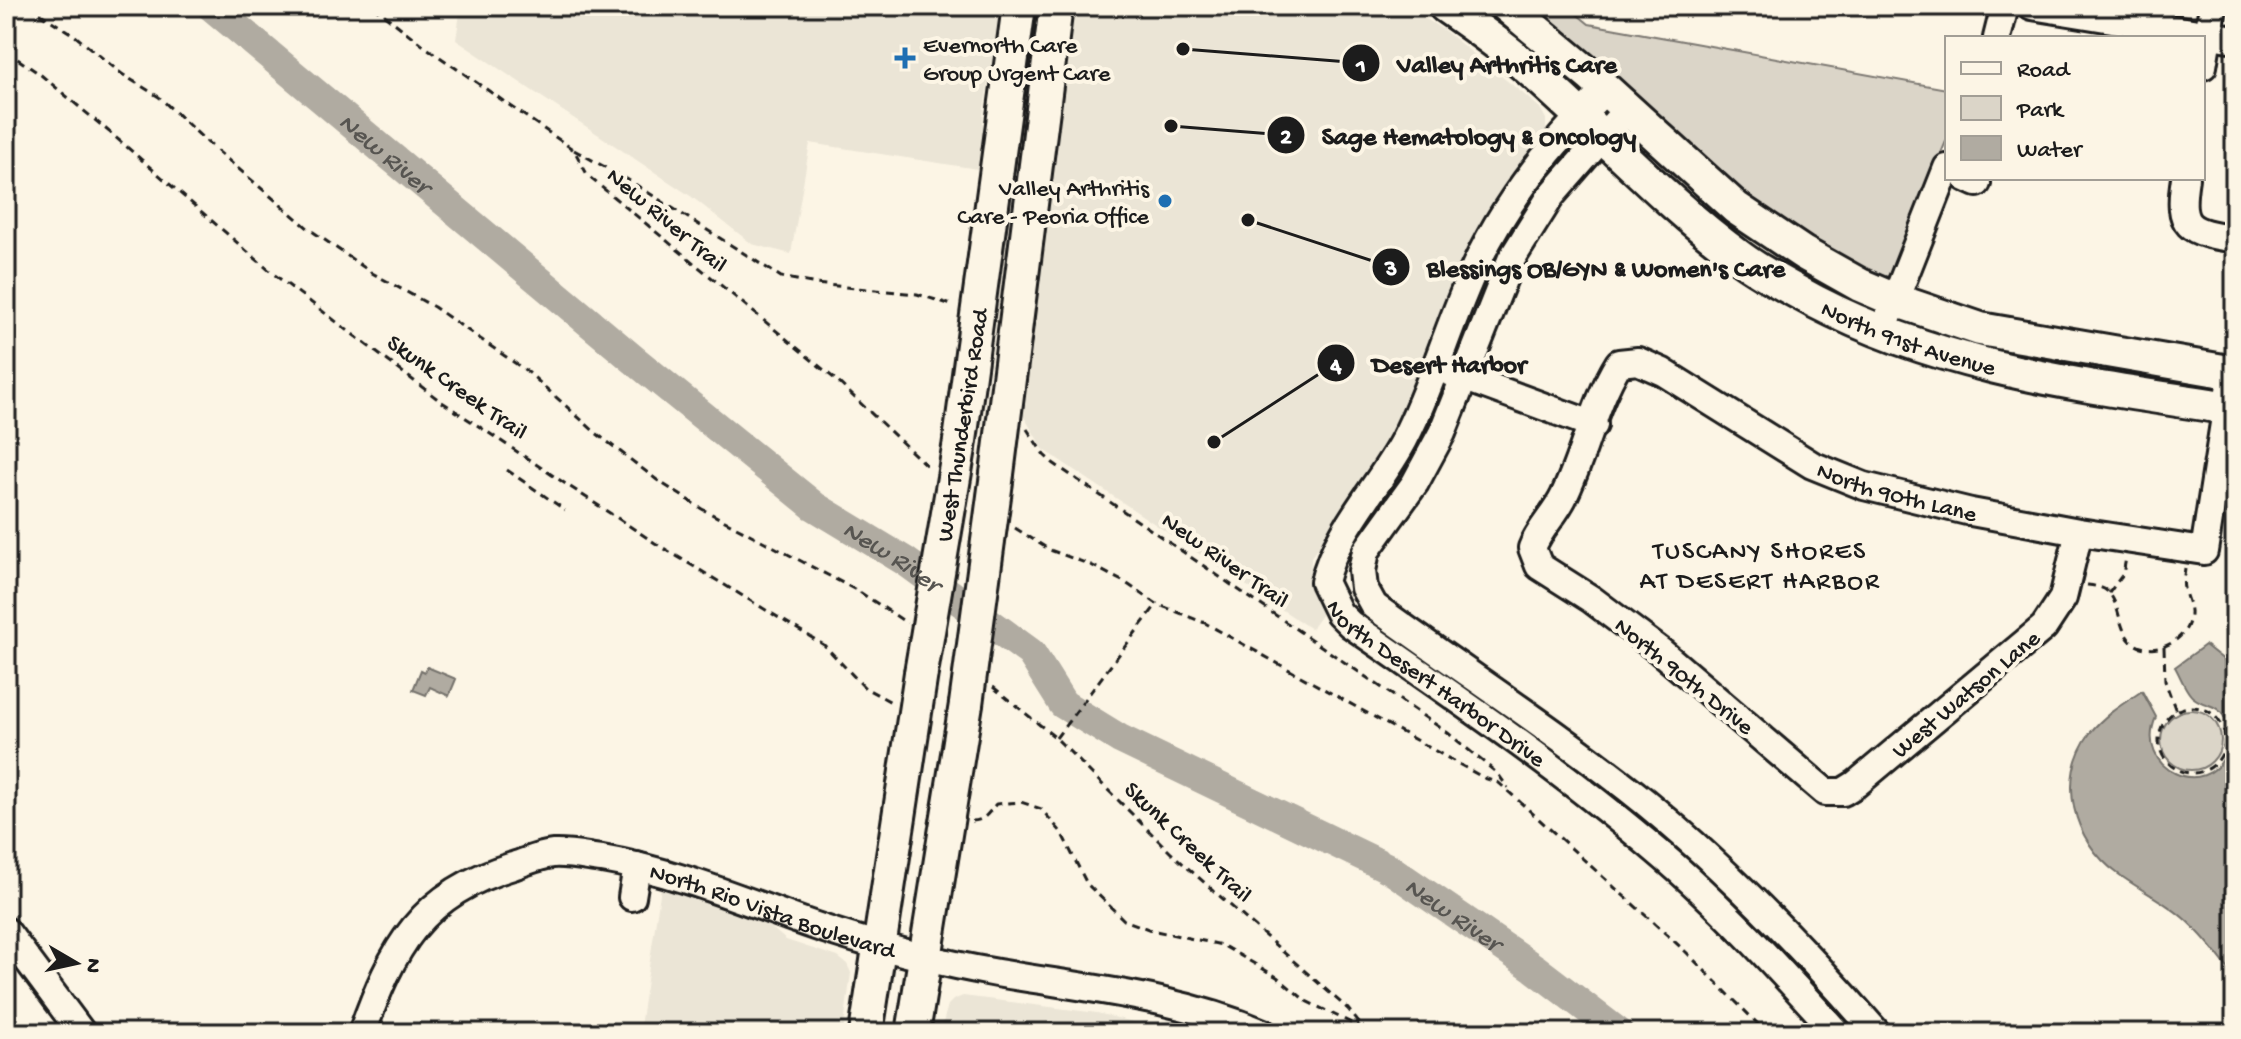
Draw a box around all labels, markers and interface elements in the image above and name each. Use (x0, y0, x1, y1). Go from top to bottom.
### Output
place label: Evernorth Care Group Urgent Care (923, 33, 1111, 90)
legend (1945, 36, 2205, 180)
callout: Valley Arthritis Care (1341, 38, 1633, 88)
marker: Evernorth Care Group Urgent Care (894, 47, 916, 69)
text: Valley Arthritis Care (1396, 52, 1618, 83)
text: 1 (1355, 53, 1366, 82)
text: Road (2017, 57, 2071, 86)
text: Park (2016, 97, 2065, 126)
water label: New River (331, 109, 439, 206)
callout: Sage Hematology & Oncology (1266, 110, 1653, 160)
text: 2 (1280, 124, 1292, 153)
text: Sage Hematology & Oncology (1322, 124, 1636, 155)
text: Water (2017, 137, 2084, 166)
street label: New River Trail (599, 163, 732, 281)
place label: Valley Arthritis Care - Peoria Office (957, 176, 1150, 233)
marker: Valley Arthritis Care - Peoria Office (1156, 192, 1174, 210)
callout: Blessings OB/GYN & Women's Care (1371, 242, 1801, 292)
text: 3 (1384, 256, 1397, 285)
text: Blessings OB/GYN & Women's Care (1426, 256, 1787, 287)
street label: North 91st Avenue (1815, 296, 1999, 385)
street label: West Thunderbird Road (932, 305, 997, 544)
street label: Skunk Creek Trail (380, 330, 532, 448)
callout: Desert Harbor (1316, 338, 1542, 388)
text: Desert Harbor (1370, 352, 1529, 383)
text: 4 (1329, 353, 1342, 382)
street label: North 90th Lane (1812, 457, 1980, 531)
street label: New River Trail (1155, 507, 1293, 616)
water label: New River (836, 516, 949, 604)
district label: TUSCANY SHORES AT DESERT HARBOR (1639, 538, 1881, 599)
street label: North Desert Harbor Drive (1317, 597, 1550, 776)
street label: North 90th Drive (1607, 613, 1759, 743)
street label: West Watson Lane (1887, 625, 2048, 766)
street label: Skunk Creek Trail (1116, 777, 1257, 910)
street label: North Rio Vista Boulevard (646, 859, 900, 968)
water label: New River (1397, 873, 1509, 963)
north arrow (36, 923, 116, 1003)
text: N (78, 956, 106, 975)

